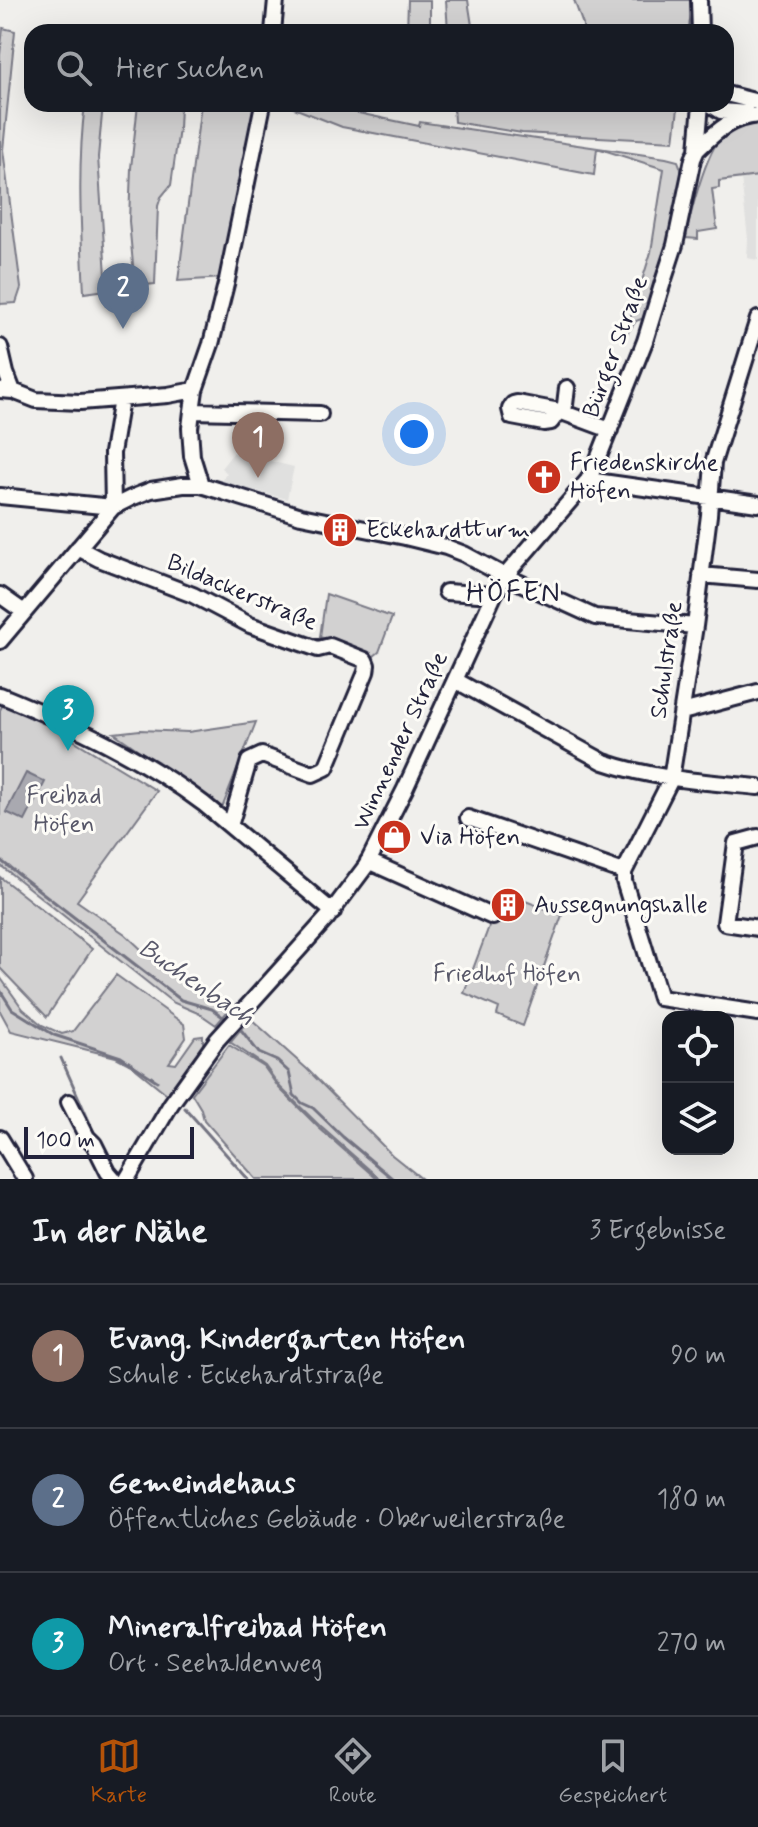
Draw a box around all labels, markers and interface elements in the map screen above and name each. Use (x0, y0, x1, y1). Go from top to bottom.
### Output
search box (24, 24, 734, 112)
icon: search (52, 46, 96, 90)
text: Hier suchen (116, 49, 264, 88)
pin: 2 (97, 263, 149, 329)
street label: Bürger Straße (576, 272, 659, 423)
pin: 1 (232, 412, 284, 478)
your location (394, 414, 434, 454)
place label: Friedenskirche Höfen (570, 448, 719, 507)
church icon: Friedenskirche Höfen (525, 458, 563, 496)
building icon: Eckehardtturm (321, 511, 359, 549)
place label: Eckehardtturm (366, 515, 530, 546)
street label: Bildackerstraße (162, 547, 322, 639)
district label: HÖFEN (466, 575, 562, 612)
street label: Schulstraße (643, 599, 691, 721)
street label: Winnender Straße (346, 647, 456, 835)
pin: 3 (42, 685, 94, 751)
park label: Freibad Höfen (27, 781, 102, 840)
shop icon: Via Höfen (375, 818, 413, 856)
place label: Via Höfen (420, 822, 520, 853)
building icon: Aussegnungshalle (489, 886, 527, 924)
place label: Aussegnungshalle (534, 890, 708, 923)
water label: Buchenbach (131, 932, 261, 1034)
park label: Friedhof Höfen (433, 959, 581, 990)
map controls (662, 1011, 734, 1155)
button: locate (662, 1011, 734, 1083)
button: layers (662, 1083, 734, 1155)
scale bar (24, 1123, 194, 1159)
text: 100 m (36, 1127, 95, 1155)
text: In der Nähe (32, 1209, 207, 1254)
text: 3 Ergebnisse (589, 1214, 726, 1248)
text: Evang. Kindergarten Höfen (108, 1320, 466, 1359)
text: 1 (52, 1339, 64, 1373)
text: 90 m (671, 1339, 726, 1373)
text: Schule · Eckehardtstraße (108, 1359, 384, 1393)
text: Gemeindehaus (108, 1464, 295, 1503)
text: 2 (52, 1483, 64, 1517)
text: 180 m (657, 1483, 726, 1517)
text: Öffentliches Gebäude · Oberweilerstraße (108, 1503, 565, 1537)
text: Mineralfreibad Höfen (108, 1608, 387, 1647)
text: 3 (52, 1627, 64, 1661)
text: 270 m (657, 1627, 726, 1661)
text: Ort · Seehaldenweg (108, 1647, 322, 1681)
tab: Karte (91, 1734, 147, 1810)
tab: Route (329, 1734, 377, 1810)
tab: Gespeichert (558, 1734, 667, 1810)

